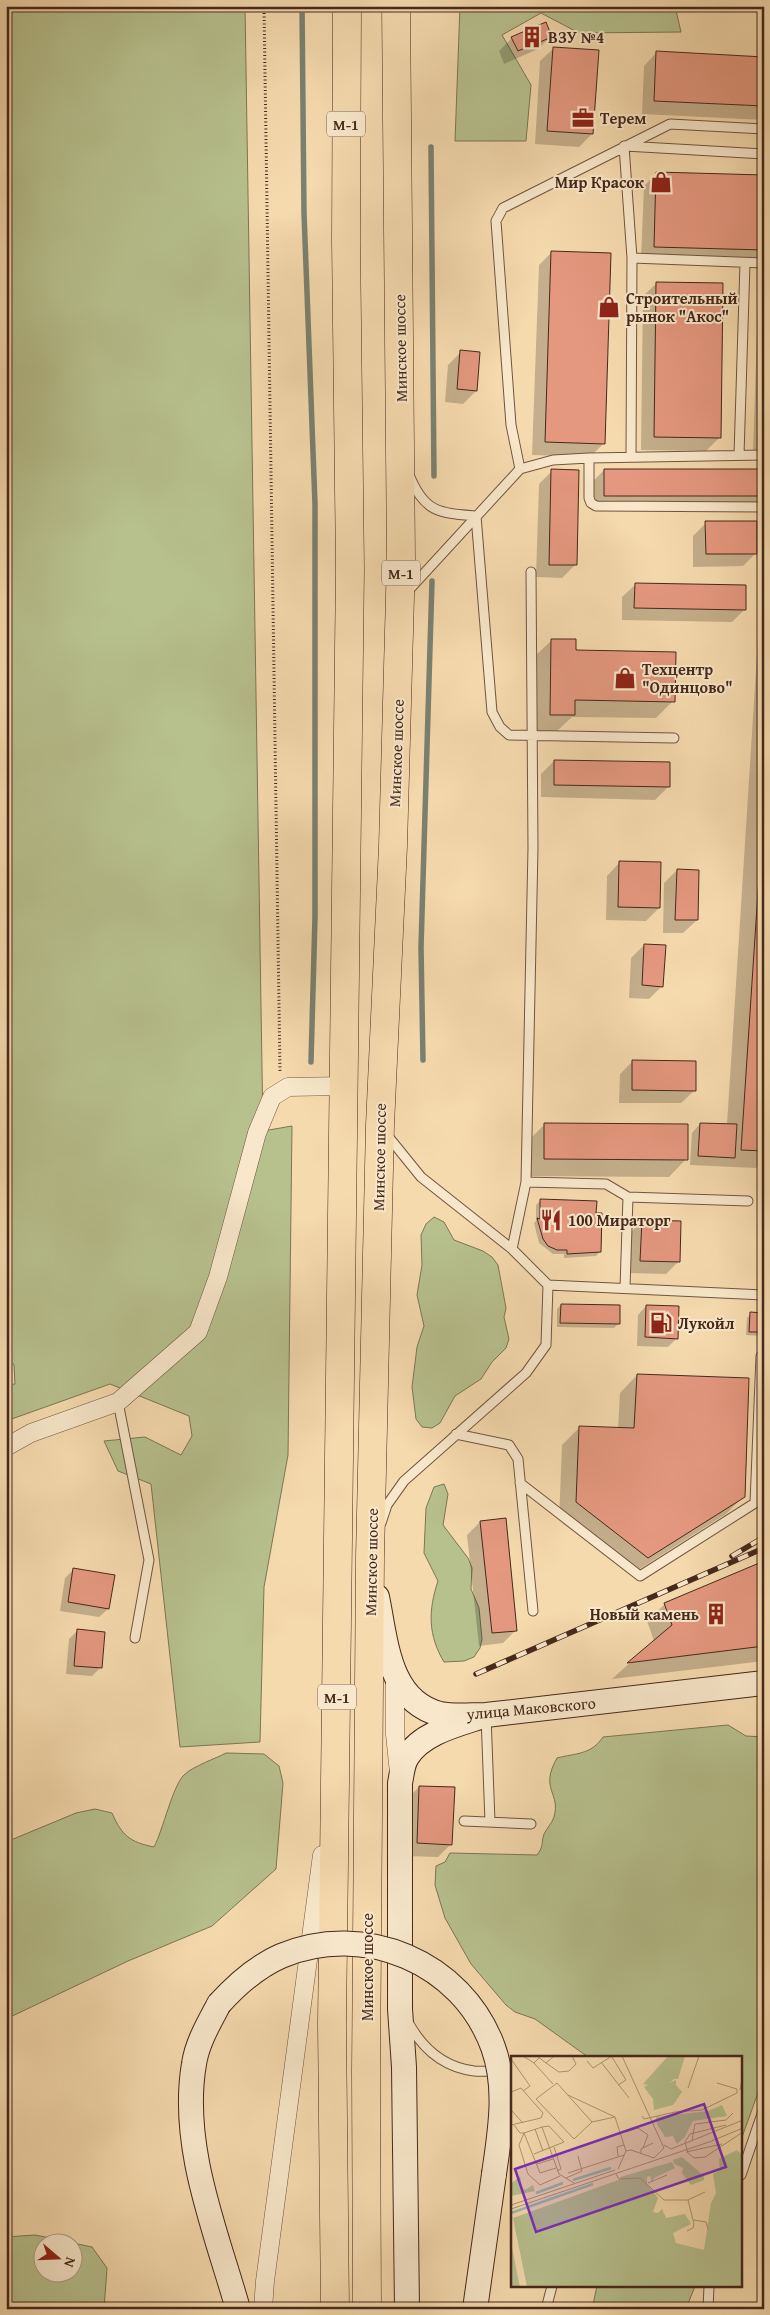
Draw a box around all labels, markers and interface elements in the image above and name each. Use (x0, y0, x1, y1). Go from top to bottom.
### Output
building icon: ВЗУ №4 (519, 24, 545, 50)
place label: ВЗУ №4 (548, 25, 604, 49)
office icon: Терем (570, 105, 596, 131)
place label: Терем (600, 106, 646, 130)
road number: М-1 (327, 112, 365, 136)
shop icon: Мир Красок (648, 169, 674, 195)
place label: Мир Красок (555, 170, 645, 194)
place label: Строительный рынок "Акос" (626, 286, 737, 328)
street label: Минское шоссе (387, 294, 413, 402)
shop icon: Строительный рынок "Акос" (596, 294, 622, 320)
road number: М-1 (382, 560, 420, 586)
place label: Техцентр "Одинцово" (642, 657, 733, 699)
shop icon: Техцентр "Одинцово" (612, 665, 638, 691)
street label: Минское шоссе (382, 699, 410, 807)
street label: Минское шоссе (366, 1103, 392, 1211)
restaurant icon: 100 Мираторг (538, 1207, 564, 1233)
place label: 100 Мираторг (568, 1208, 671, 1232)
fuel station icon: Лукойл (648, 1310, 674, 1336)
place label: Лукойл (678, 1311, 735, 1335)
street label: Минское шоссе (358, 1508, 384, 1616)
building icon: Новый камень (703, 1601, 729, 1627)
place label: Новый камень (590, 1602, 699, 1626)
road number: М-1 (318, 1684, 356, 1710)
street label: улица Маковского (464, 1690, 597, 1726)
street label: Минское шоссе (355, 1913, 379, 2021)
inset map (511, 2056, 742, 2288)
north arrow (32, 2232, 82, 2282)
text: N (59, 2255, 81, 2271)

